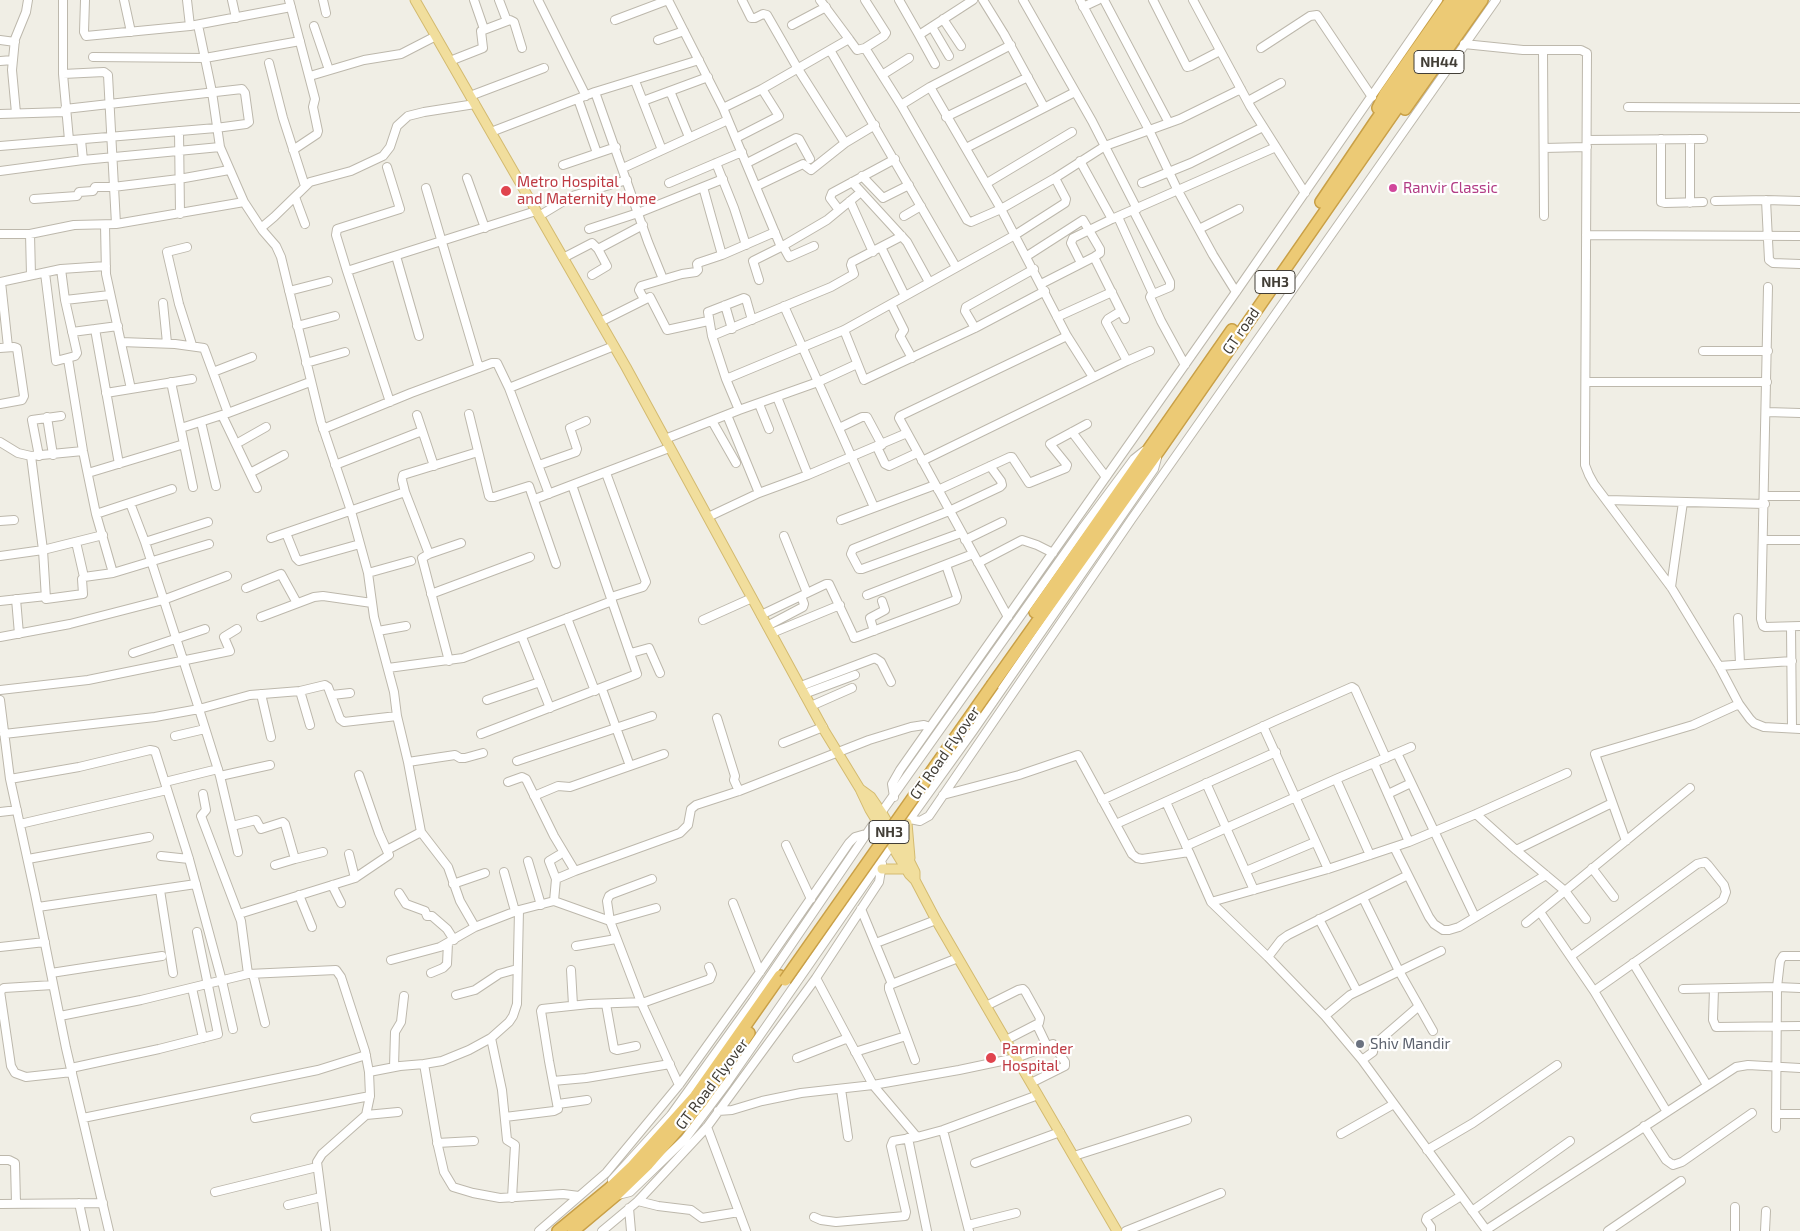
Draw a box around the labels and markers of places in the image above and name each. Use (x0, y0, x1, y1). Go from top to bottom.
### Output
place label: Metro Hospital and Maternity Home (517, 173, 656, 208)
place label: Ranvir Classic (1403, 179, 1498, 197)
marker: Ranvir Classic (1387, 182, 1399, 194)
marker: Metro Hospital and Maternity Home (499, 184, 513, 198)
place label: Shiv Mandir (1370, 1035, 1451, 1053)
marker: Shiv Mandir (1354, 1038, 1366, 1050)
place label: Parminder Hospital (1002, 1040, 1073, 1075)
marker: Parminder Hospital (984, 1051, 998, 1065)

